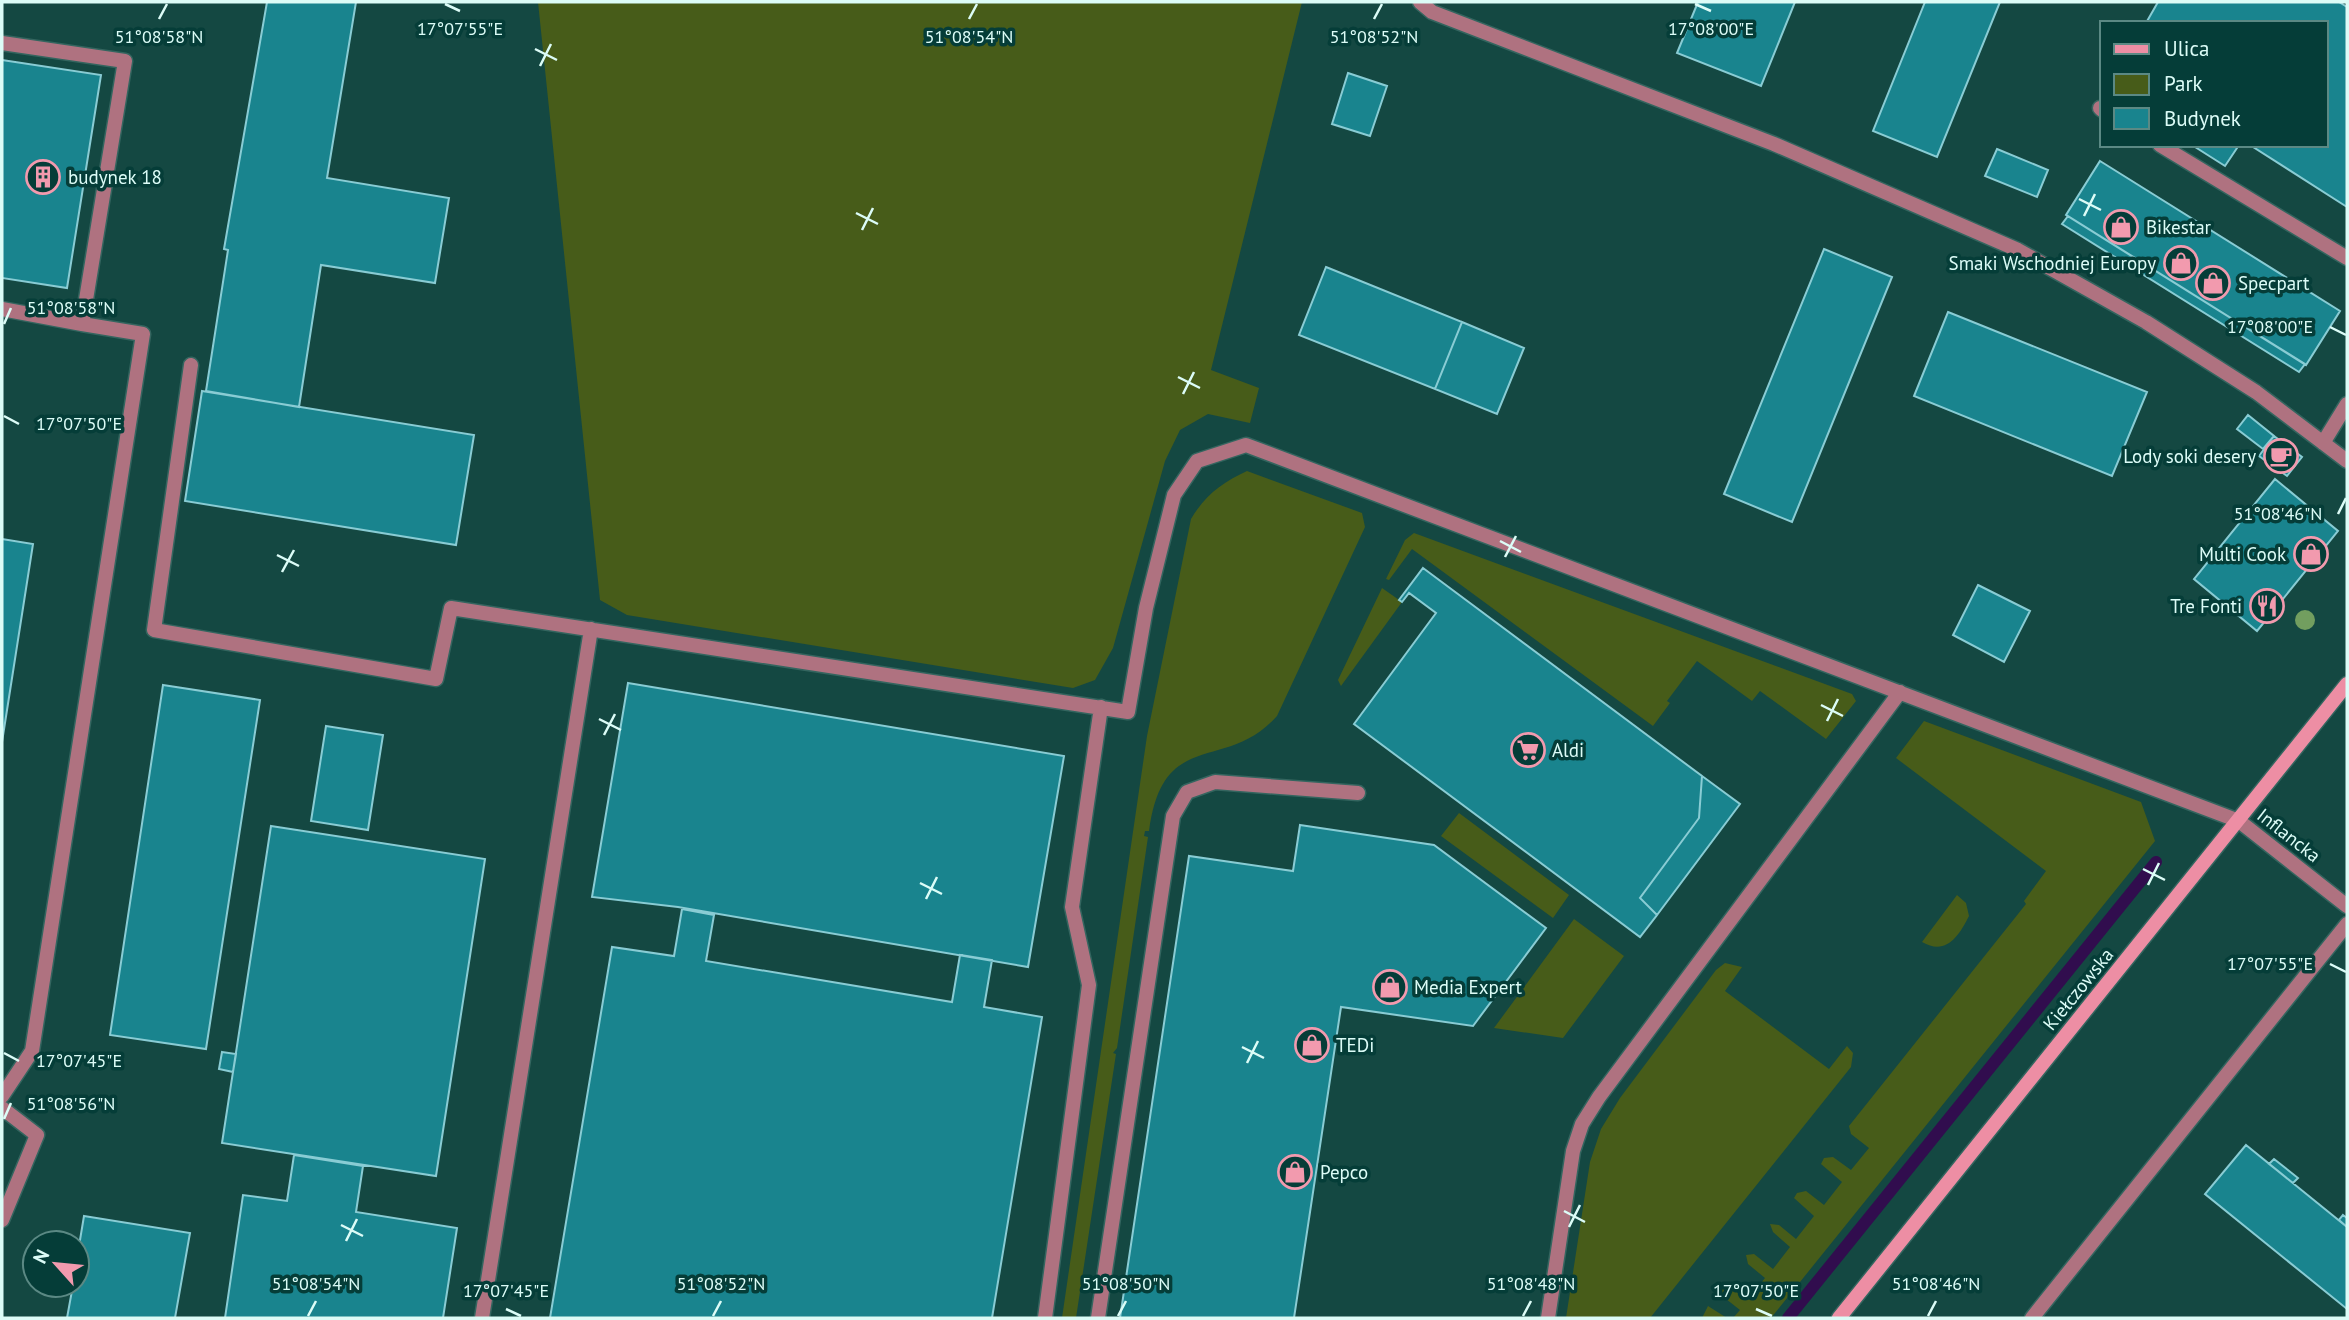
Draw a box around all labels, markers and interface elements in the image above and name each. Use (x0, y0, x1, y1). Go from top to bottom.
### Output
text: 17°07'55"E (417, 17, 503, 40)
text: 17°08'00"E (1668, 17, 1754, 40)
legend (2100, 21, 2328, 147)
text: 51°08'58"N (115, 25, 203, 48)
text: 51°08'54"N (925, 25, 1013, 48)
text: 51°08'52"N (1330, 25, 1418, 48)
text: Ulica (2164, 35, 2209, 62)
text: Park (2164, 70, 2203, 97)
text: Budynek (2164, 105, 2241, 132)
building icon: budynek 18 (24, 158, 62, 196)
place label: budynek 18 (68, 165, 162, 189)
shop icon: Bikestar (2102, 208, 2140, 246)
place label: Bikestar (2146, 215, 2212, 239)
shop icon: Smaki Wschodniej Europy (2162, 244, 2200, 282)
place label: Smaki Wschodniej Europy (1949, 251, 2156, 275)
shop icon: Specpart (2194, 264, 2232, 302)
place label: Specpart (2238, 271, 2310, 295)
text: 51°08'58"N (27, 296, 115, 319)
text: 17°08'00"E (2227, 315, 2313, 338)
text: 17°07'50"E (36, 412, 122, 435)
cafe icon: Lody soki desery (2262, 437, 2300, 475)
place label: Lody soki desery (2123, 444, 2256, 468)
text: 51°08'46"N (2234, 502, 2322, 525)
shop icon: Multi Cook (2292, 535, 2330, 573)
place label: Multi Cook (2199, 542, 2286, 566)
restaurant icon: Tre Fonti (2248, 587, 2286, 625)
place label: Tre Fonti (2170, 594, 2242, 618)
supermarket icon: Aldi (1509, 731, 1547, 769)
place label: Aldi (1552, 738, 1584, 762)
street label: Inflancka (2252, 803, 2326, 867)
street label: Kiełczowska (2038, 943, 2118, 1035)
text: 17°07'55"E (2227, 952, 2313, 975)
shop icon: Media Expert (1371, 968, 1409, 1006)
place label: Media Expert (1414, 975, 1522, 999)
shop icon: TEDi (1293, 1026, 1331, 1064)
place label: TEDi (1336, 1033, 1374, 1057)
text: 17°07'45"E (36, 1049, 122, 1072)
text: 51°08'56"N (27, 1092, 115, 1115)
shop icon: Pepco (1276, 1153, 1314, 1191)
place label: Pepco (1320, 1160, 1368, 1184)
north arrow (21, 1229, 91, 1299)
text: N (27, 1245, 54, 1267)
text: 51°08'54"N (272, 1272, 360, 1295)
text: 51°08'52"N (677, 1272, 765, 1295)
text: 51°08'50"N (1082, 1272, 1170, 1295)
text: 51°08'48"N (1487, 1272, 1575, 1295)
text: 51°08'46"N (1892, 1272, 1980, 1295)
text: 17°07'45"E (463, 1279, 549, 1302)
text: 17°07'50"E (1713, 1279, 1799, 1302)

